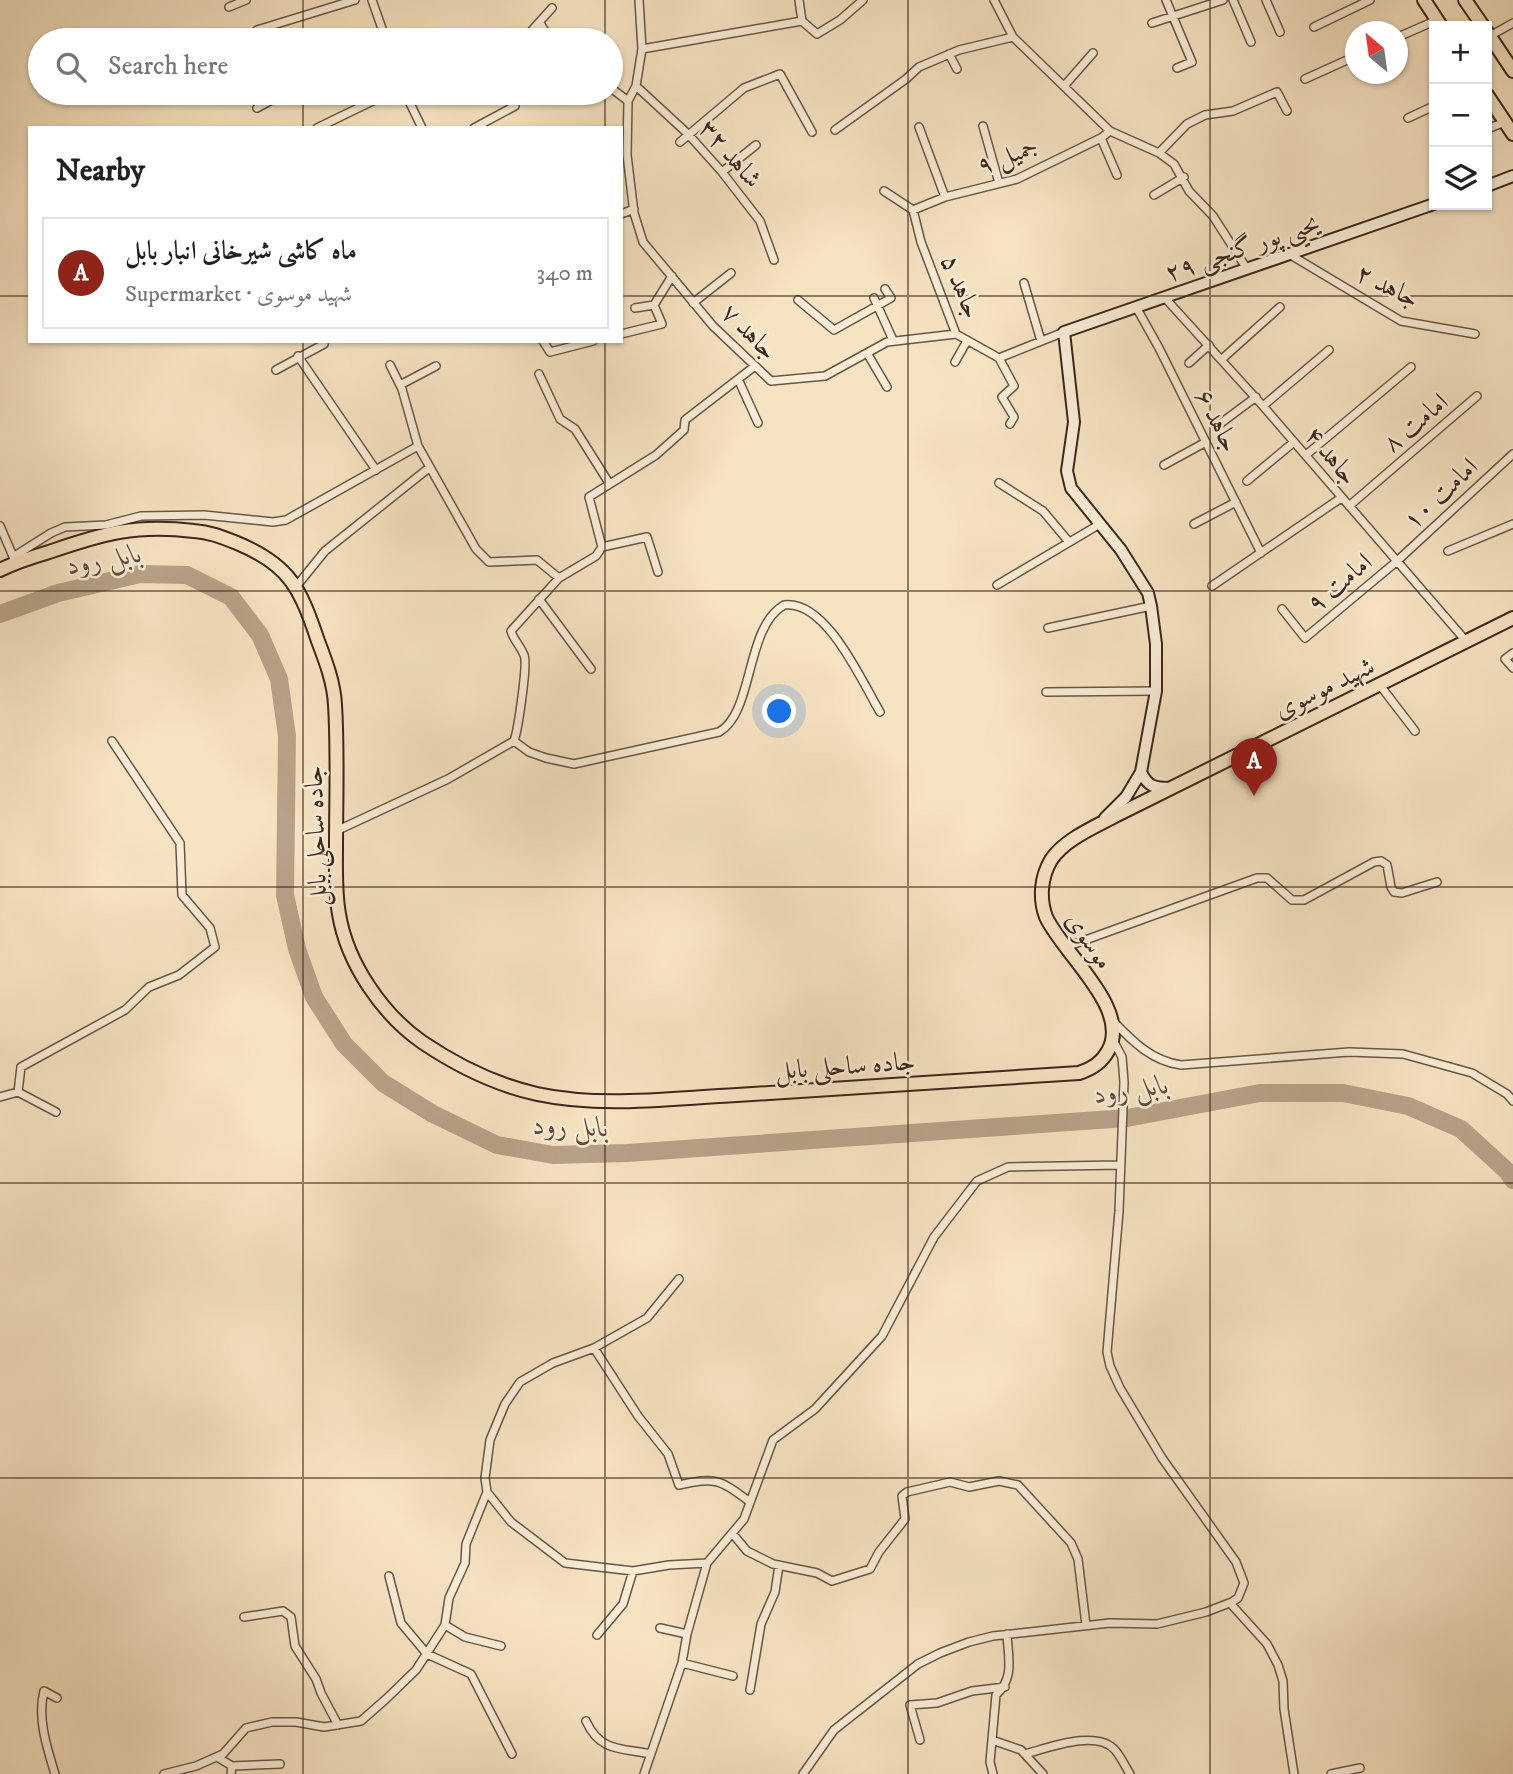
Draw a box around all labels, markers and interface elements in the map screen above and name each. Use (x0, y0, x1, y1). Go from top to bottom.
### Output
north arrow (1345, 21, 1408, 84)
map controls (1429, 21, 1492, 210)
button: + (1429, 21, 1492, 84)
search box (28, 28, 623, 105)
icon: search (52, 48, 90, 86)
text: Search here (108, 50, 228, 83)
button: − (1429, 84, 1492, 147)
street label: شاهد ۳۲ (691, 113, 769, 195)
street label: جمیل ۹ (972, 130, 1043, 183)
button: layers (1429, 147, 1492, 210)
text: Nearby (56, 153, 145, 190)
street label: یحیی پور گنجی ۲۹ (1161, 206, 1326, 294)
text: ماه کاشی شیرخانی انبار بابل (125, 235, 357, 268)
street label: جاهد ۵ (932, 250, 989, 324)
street label: جاهد ۲ (1350, 257, 1424, 316)
text: A (74, 259, 88, 288)
text: 340 m (537, 259, 593, 288)
text: Supermarket · شهید موسوی (125, 280, 352, 309)
street label: جاهد ۷ (714, 297, 784, 367)
street label: جاهد ۶ (1187, 384, 1246, 458)
street label: امامت ۸ (1376, 386, 1456, 460)
street label: جاهد ۴ (1297, 420, 1365, 492)
street label: امامت ۱۰ (1397, 451, 1485, 537)
water label: بابل رود (64, 536, 145, 584)
street label: امامت ۹ (1300, 546, 1380, 620)
street label: شهید موسوی (1269, 650, 1380, 727)
your location (762, 694, 796, 728)
pin: A (1231, 738, 1277, 796)
street label: جاده ساحلی بابل (298, 765, 336, 907)
street label: موسوی (1058, 906, 1120, 976)
street label: جاده ساحلی بابل (774, 1045, 916, 1089)
water label: بابل رود (1091, 1067, 1172, 1113)
water label: بابل رود (532, 1108, 610, 1146)

